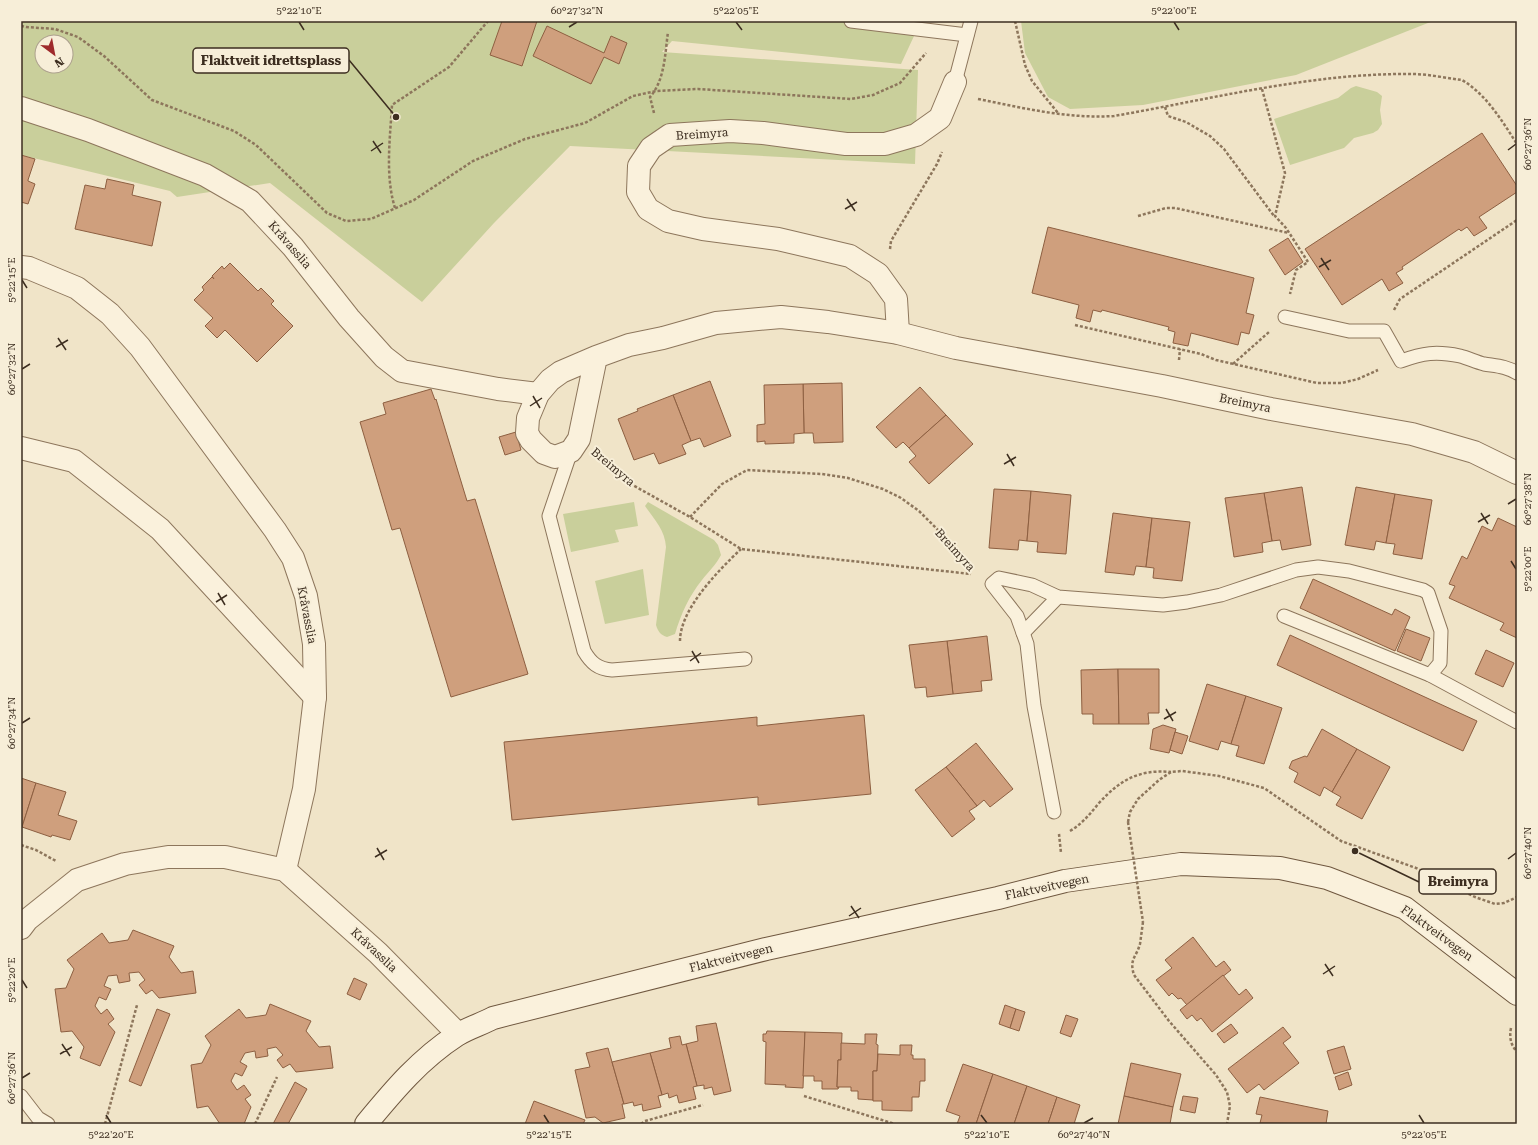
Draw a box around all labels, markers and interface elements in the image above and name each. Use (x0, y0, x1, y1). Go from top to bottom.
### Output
text: 5°22'10"E (276, 5, 322, 16)
text: 60°27'32"N (551, 5, 603, 16)
text: 5°22'05"E (713, 5, 759, 16)
text: 5°22'00"E (1151, 5, 1197, 16)
north arrow (34, 34, 74, 74)
callout: Flaktveit idrettsplass (193, 48, 349, 73)
text: Flaktveit idrettsplass (201, 53, 342, 68)
text: N (52, 54, 66, 70)
text: 60°27'36"N (1522, 118, 1533, 170)
street label: Breimyra (675, 125, 729, 143)
street label: Kråvasslia (266, 218, 315, 272)
text: 5°22'15"E (6, 257, 17, 303)
text: 60°27'32"N (6, 343, 17, 395)
street label: Breimyra (1218, 391, 1273, 415)
street label: Breimyra (588, 445, 638, 490)
text: 60°27'38"N (1522, 473, 1533, 525)
street label: Breimyra (932, 526, 978, 575)
text: 5°22'00"E (1522, 546, 1533, 592)
street label: Kråvasslia (295, 585, 320, 645)
text: 60°27'34"N (6, 697, 17, 749)
text: 60°27'40"N (1522, 827, 1533, 879)
callout: Breimyra (1419, 869, 1496, 894)
street label: Flaktveitvegen (1004, 871, 1090, 903)
text: Breimyra (1428, 874, 1489, 889)
street label: Flaktveitvegen (1398, 902, 1476, 964)
street label: Kråvasslia (348, 925, 400, 975)
street label: Flaktveitvegen (688, 941, 774, 975)
text: 5°22'20"E (6, 957, 17, 1003)
text: 60°27'36"N (6, 1052, 17, 1104)
text: 5°22'20"E (88, 1129, 134, 1140)
text: 5°22'15"E (526, 1129, 572, 1140)
text: 5°22'10"E (964, 1129, 1010, 1140)
text: 60°27'40"N (1058, 1129, 1110, 1140)
text: 5°22'05"E (1401, 1129, 1447, 1140)

